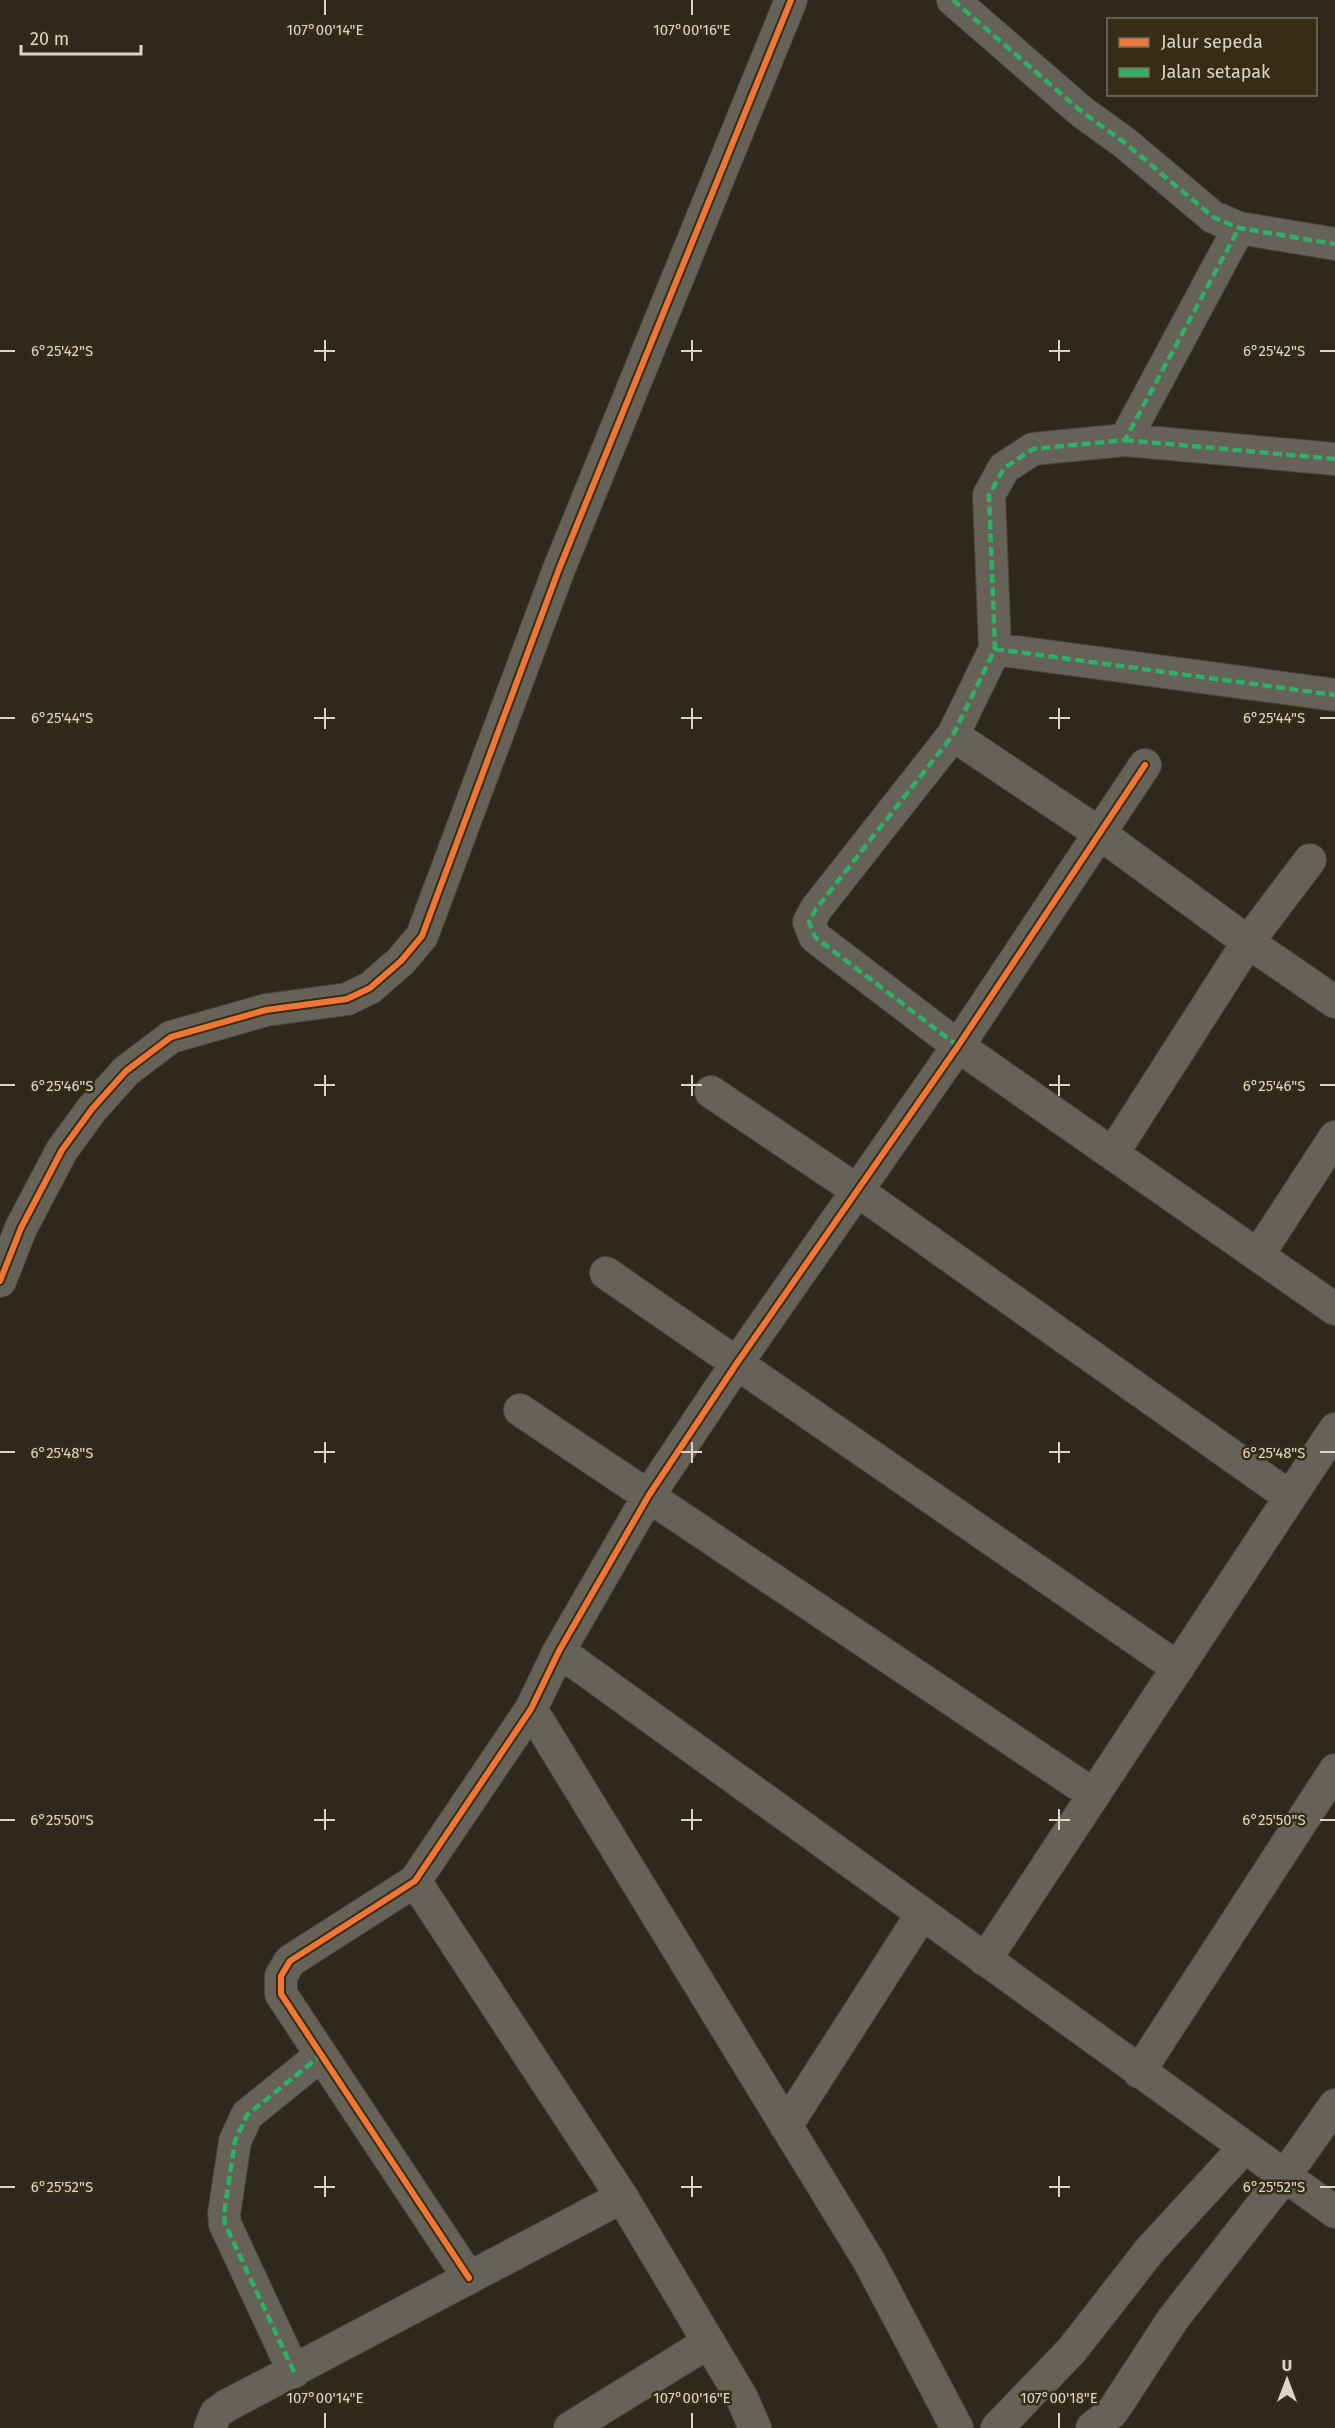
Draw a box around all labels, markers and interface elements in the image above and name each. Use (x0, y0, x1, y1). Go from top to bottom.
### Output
scale bar (21, 18, 141, 56)
legend (1107, 18, 1317, 96)
text: 107°00'14"E (287, 21, 363, 39)
text: 107°00'16"E (653, 21, 731, 39)
text: 20 m (30, 28, 69, 50)
text: Jalur sepeda (1161, 31, 1263, 53)
text: Jalan setapak (1161, 61, 1271, 83)
text: 6°25'42"S (31, 342, 93, 360)
text: 6°25'42"S (1243, 342, 1305, 360)
text: 6°25'44"S (31, 709, 93, 727)
text: 6°25'44"S (1243, 709, 1305, 727)
text: 6°25'46"S (31, 1077, 93, 1095)
text: 6°25'46"S (1243, 1077, 1305, 1095)
text: 6°25'48"S (30, 1444, 94, 1462)
text: 6°25'48"S (1242, 1444, 1306, 1462)
text: 6°25'50"S (30, 1811, 94, 1829)
text: 6°25'50"S (1242, 1811, 1306, 1829)
text: 6°25'52"S (31, 2178, 93, 2196)
text: 6°25'52"S (1243, 2178, 1305, 2196)
north arrow (1257, 2350, 1317, 2410)
text: U (1282, 2356, 1292, 2375)
text: 107°00'14"E (287, 2389, 363, 2407)
text: 107°00'16"E (653, 2389, 731, 2407)
text: 107°00'18"E (1020, 2389, 1098, 2407)

